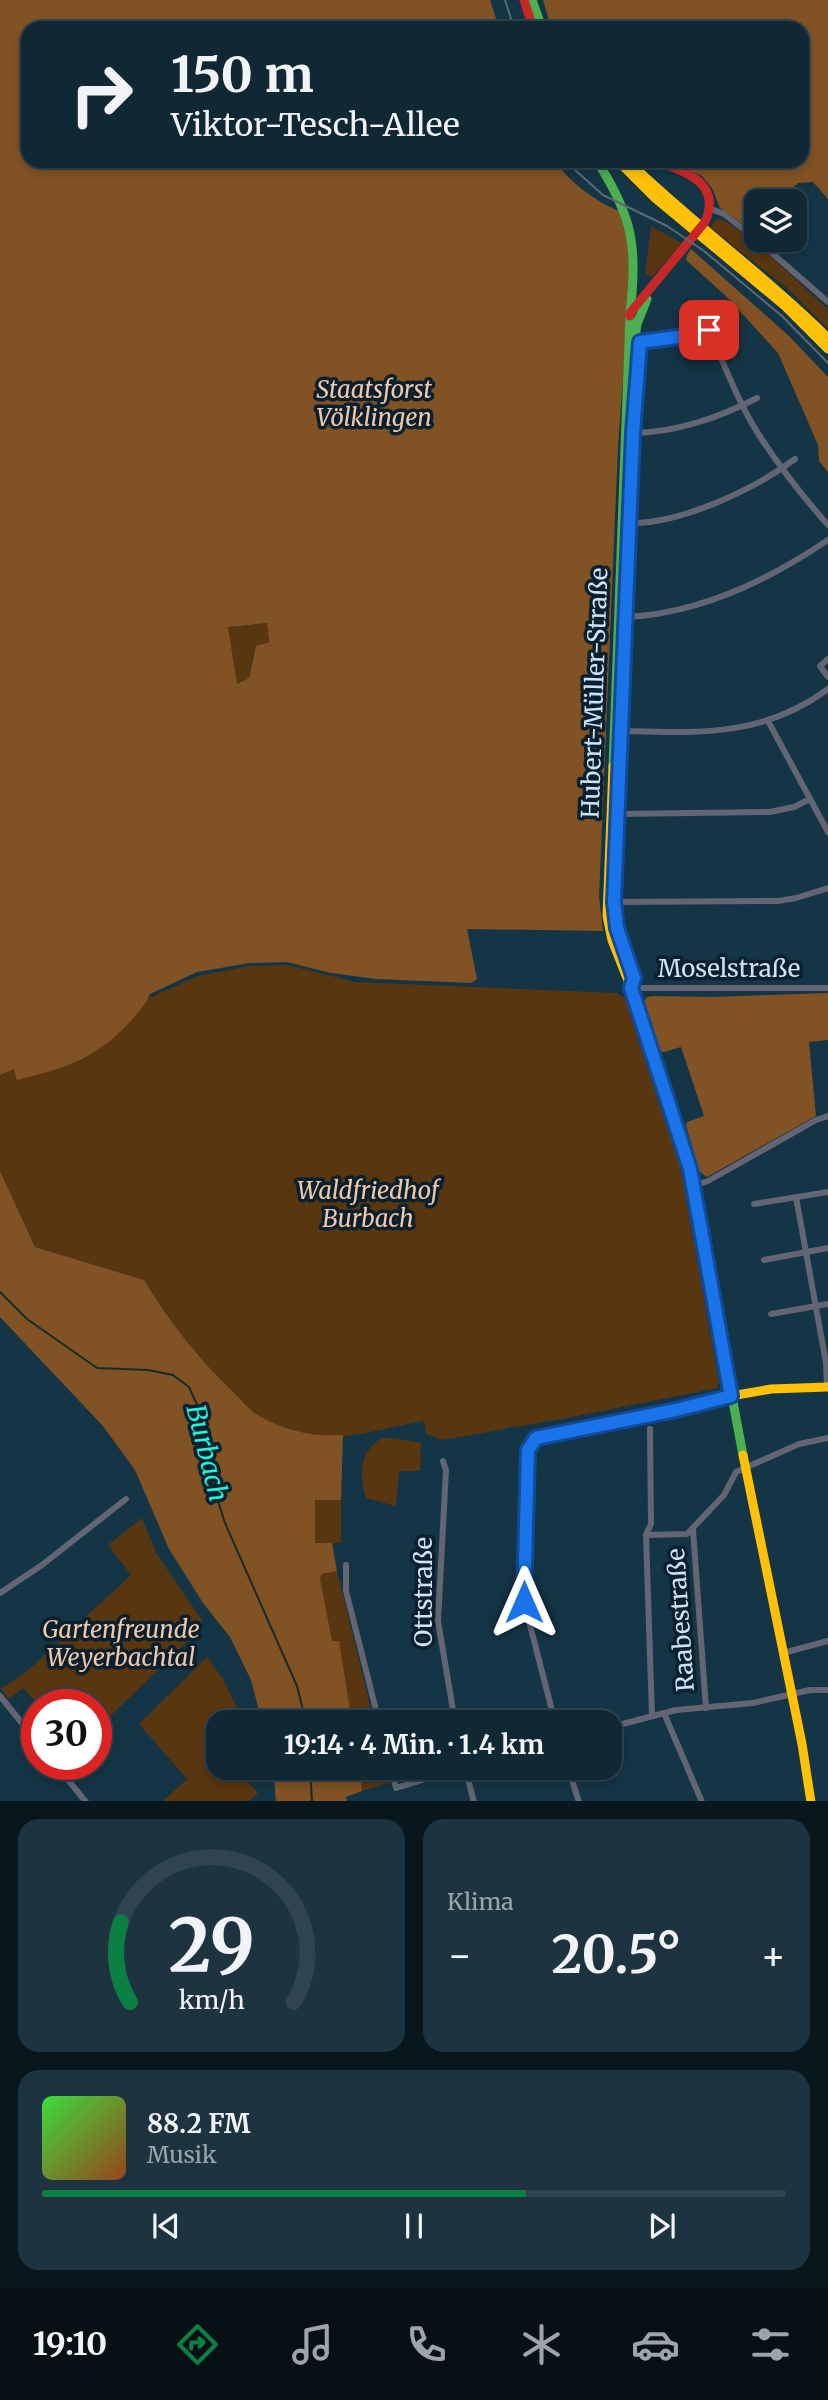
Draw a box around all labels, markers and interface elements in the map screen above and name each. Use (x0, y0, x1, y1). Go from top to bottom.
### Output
text: 150 m (171, 44, 314, 105)
icon: right (56, 49, 147, 140)
text: Viktor-Tesch-Allee (171, 105, 460, 145)
map controls (744, 189, 807, 252)
button: layers (744, 189, 807, 252)
pin (679, 300, 739, 360)
icon: arrive (690, 311, 728, 349)
park label: Staatsforst Völklingen (316, 374, 432, 433)
street label: Hubert-Müller-Straße (575, 567, 614, 819)
street label: Moselstraße (658, 953, 800, 984)
park label: Waldfriedhof Burbach (297, 1175, 442, 1234)
water label: Burbach (180, 1401, 235, 1505)
street label: Ottstraße (408, 1537, 439, 1647)
street label: Raabestraße (660, 1547, 701, 1693)
position arrow (487, 1565, 561, 1639)
park label: Gartenfreunde Weyerbachtal (42, 1614, 200, 1673)
speed limit sign: 30 (21, 1689, 112, 1780)
text: 19:14 · 4 Min. · 1.4 km (284, 1728, 544, 1761)
text: Klima (447, 1887, 514, 1916)
text: 29 (168, 1900, 255, 1992)
text: 20.5° (552, 1922, 681, 1987)
text: − (447, 1932, 472, 1979)
text: + (761, 1932, 786, 1979)
text: km/h (178, 1983, 245, 2015)
text: 88.2 FM (147, 2107, 250, 2140)
text: Musik (147, 2140, 217, 2169)
icon: previous (147, 2207, 185, 2245)
icon: pause (395, 2207, 433, 2245)
icon: next (643, 2207, 681, 2245)
icon: directions (173, 2320, 222, 2369)
icon: music (288, 2320, 337, 2369)
icon: phone (402, 2320, 451, 2369)
icon: climate (517, 2320, 566, 2369)
icon: car (631, 2320, 680, 2369)
icon: filters (746, 2320, 795, 2369)
text: 19:10 (33, 2324, 107, 2364)

